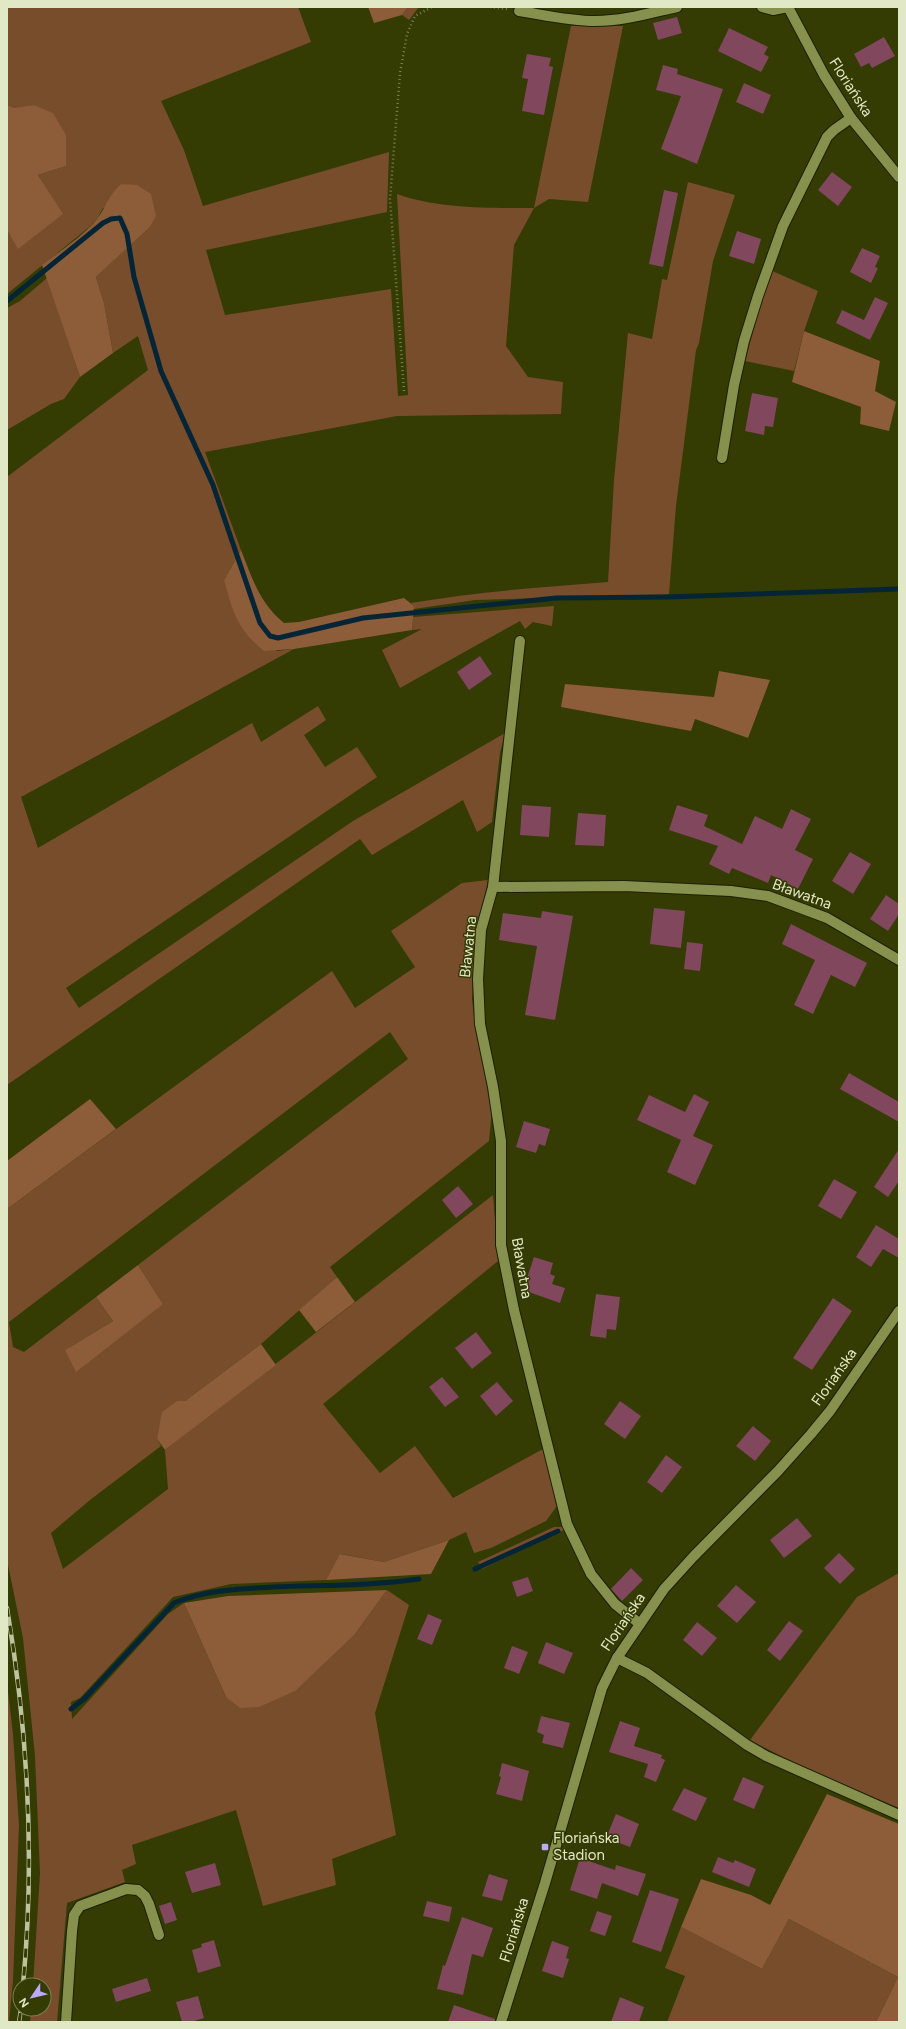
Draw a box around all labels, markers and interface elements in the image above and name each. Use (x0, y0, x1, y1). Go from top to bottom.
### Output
street label: Floriańska (825, 54, 877, 120)
street label: Bławatna (770, 875, 834, 913)
street label: Bławatna (456, 915, 480, 979)
street label: Bławatna (508, 1236, 536, 1300)
street label: Floriańska (808, 1345, 860, 1409)
street label: Floriańska (597, 1589, 649, 1655)
place label: Floriańska Stadion (553, 1829, 619, 1864)
marker: Floriańska Stadion (540, 1842, 550, 1852)
street label: Floriańska (496, 1896, 532, 1964)
north arrow (12, 1977, 52, 2017)
text: N (16, 1995, 32, 2010)

